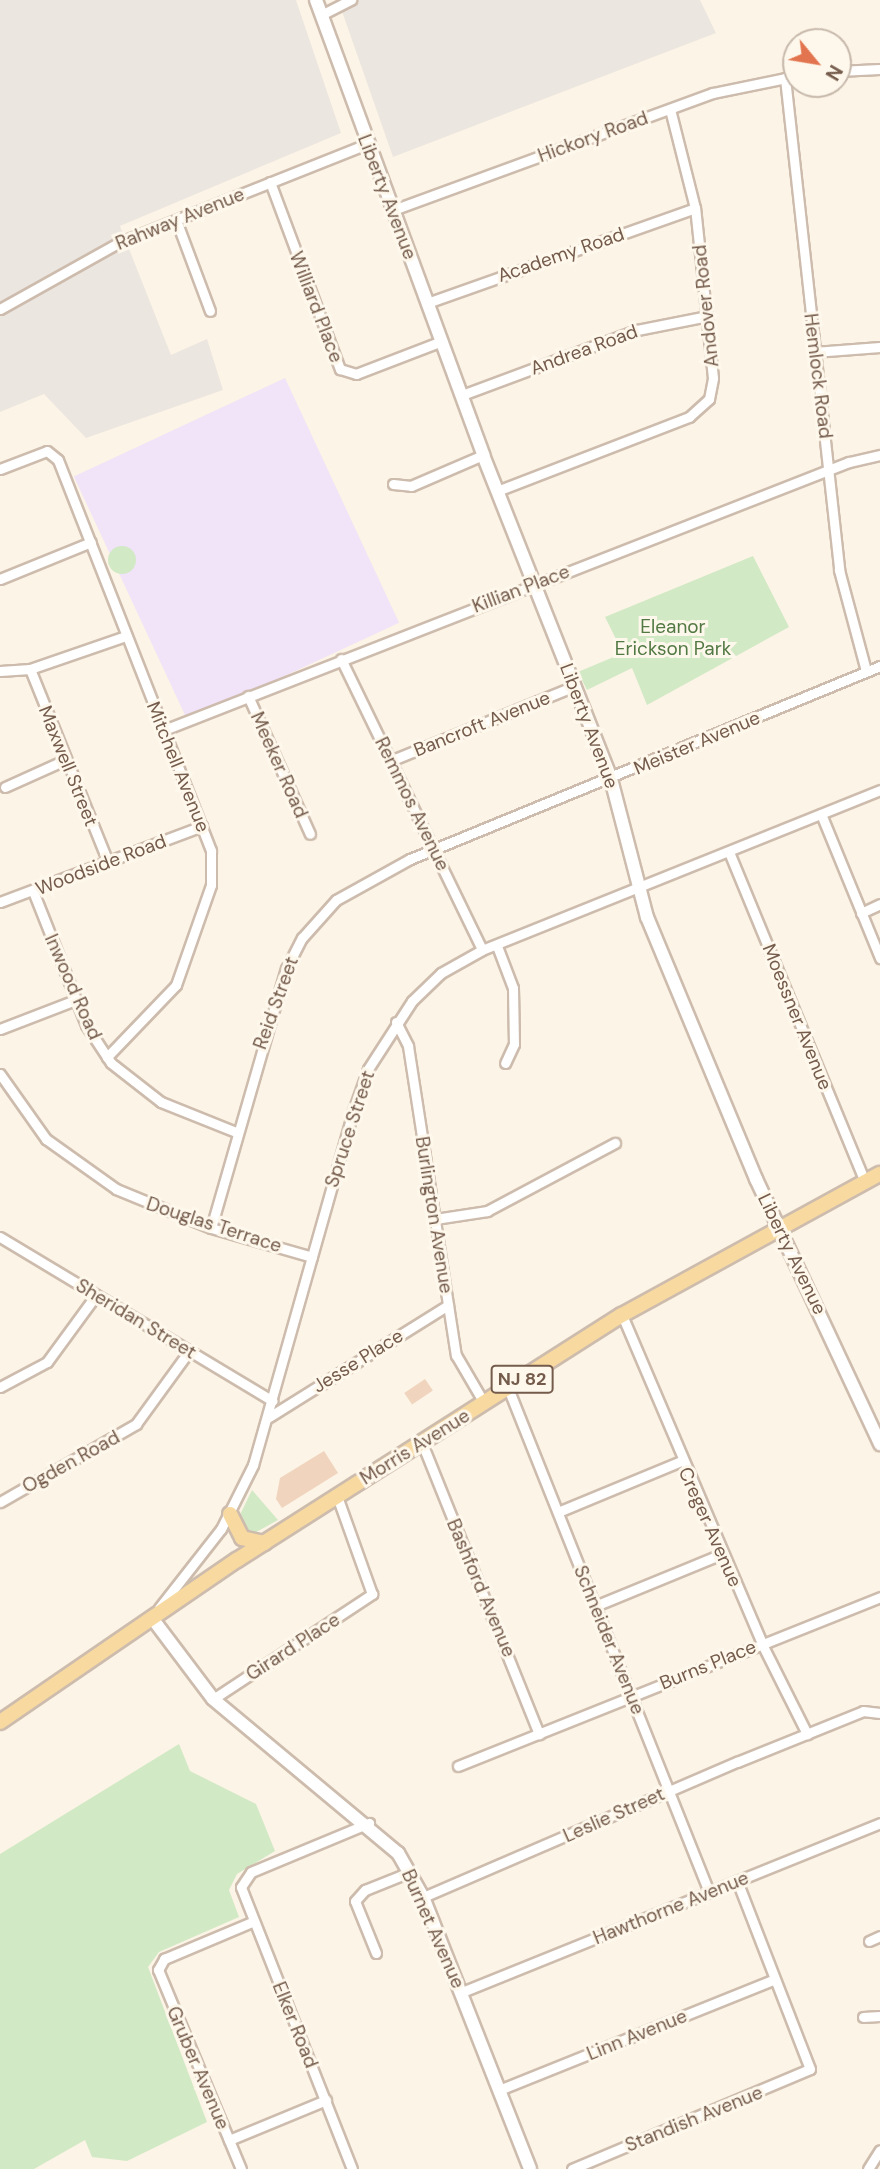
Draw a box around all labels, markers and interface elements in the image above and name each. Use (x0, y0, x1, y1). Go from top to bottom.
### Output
north arrow (782, 28, 852, 98)
text: N (820, 60, 848, 85)
street label: Hickory Road (535, 107, 651, 167)
street label: Liberty Avenue (353, 131, 421, 263)
street label: Rahway Avenue (112, 183, 248, 255)
street label: Academy Road (495, 223, 627, 287)
street label: Andover Road (688, 244, 724, 368)
street label: Williard Place (284, 248, 348, 366)
street label: Hemlock Road (799, 312, 837, 440)
street label: Andrea Road (527, 320, 641, 380)
street label: Killian Place (469, 560, 573, 618)
park label: Eleanor Erickson Park (615, 616, 731, 660)
street label: Liberty Avenue (555, 660, 623, 792)
street label: Bancroft Avenue (410, 686, 554, 762)
street label: Mitchell Avenue (142, 699, 214, 835)
street label: Maxwell Street (33, 702, 103, 830)
street label: Meister Avenue (630, 706, 764, 780)
street label: Meeker Road (245, 708, 313, 822)
street label: Remmos Avenue (370, 733, 454, 875)
street label: Woodside Road (33, 830, 169, 900)
street label: Inwood Road (40, 931, 106, 1043)
street label: Moessner Avenue (757, 941, 837, 1093)
street label: Reid Street (249, 954, 303, 1052)
street label: Spruce Street (320, 1068, 380, 1190)
street label: Burlington Avenue (410, 1135, 458, 1295)
street label: Liberty Avenue (753, 1190, 831, 1318)
street label: Douglas Terrace (144, 1192, 284, 1258)
street label: Sheridan Street (72, 1274, 200, 1364)
street label: Jesse Place (309, 1324, 407, 1398)
road number: NJ 82 (490, 1364, 554, 1394)
street label: Morris Avenue (356, 1404, 474, 1490)
street label: Ogden Road (18, 1426, 124, 1498)
street label: Creger Avenue (673, 1464, 747, 1590)
street label: Bashford Avenue (442, 1516, 520, 1660)
street label: Schneider Avenue (569, 1562, 649, 1718)
street label: Girard Place (242, 1608, 344, 1686)
street label: Burns Place (656, 1635, 760, 1695)
street label: Leslie Street (560, 1783, 668, 1847)
street label: Burnet Avenue (397, 1866, 469, 1992)
street label: Hawthorne Avenue (590, 1866, 752, 1950)
street label: Elker Road (267, 1979, 323, 2071)
street label: Gruber Avenue (162, 2003, 234, 2133)
street label: Linn Avenue (584, 2005, 690, 2065)
street label: Standish Avenue (622, 2081, 766, 2157)

